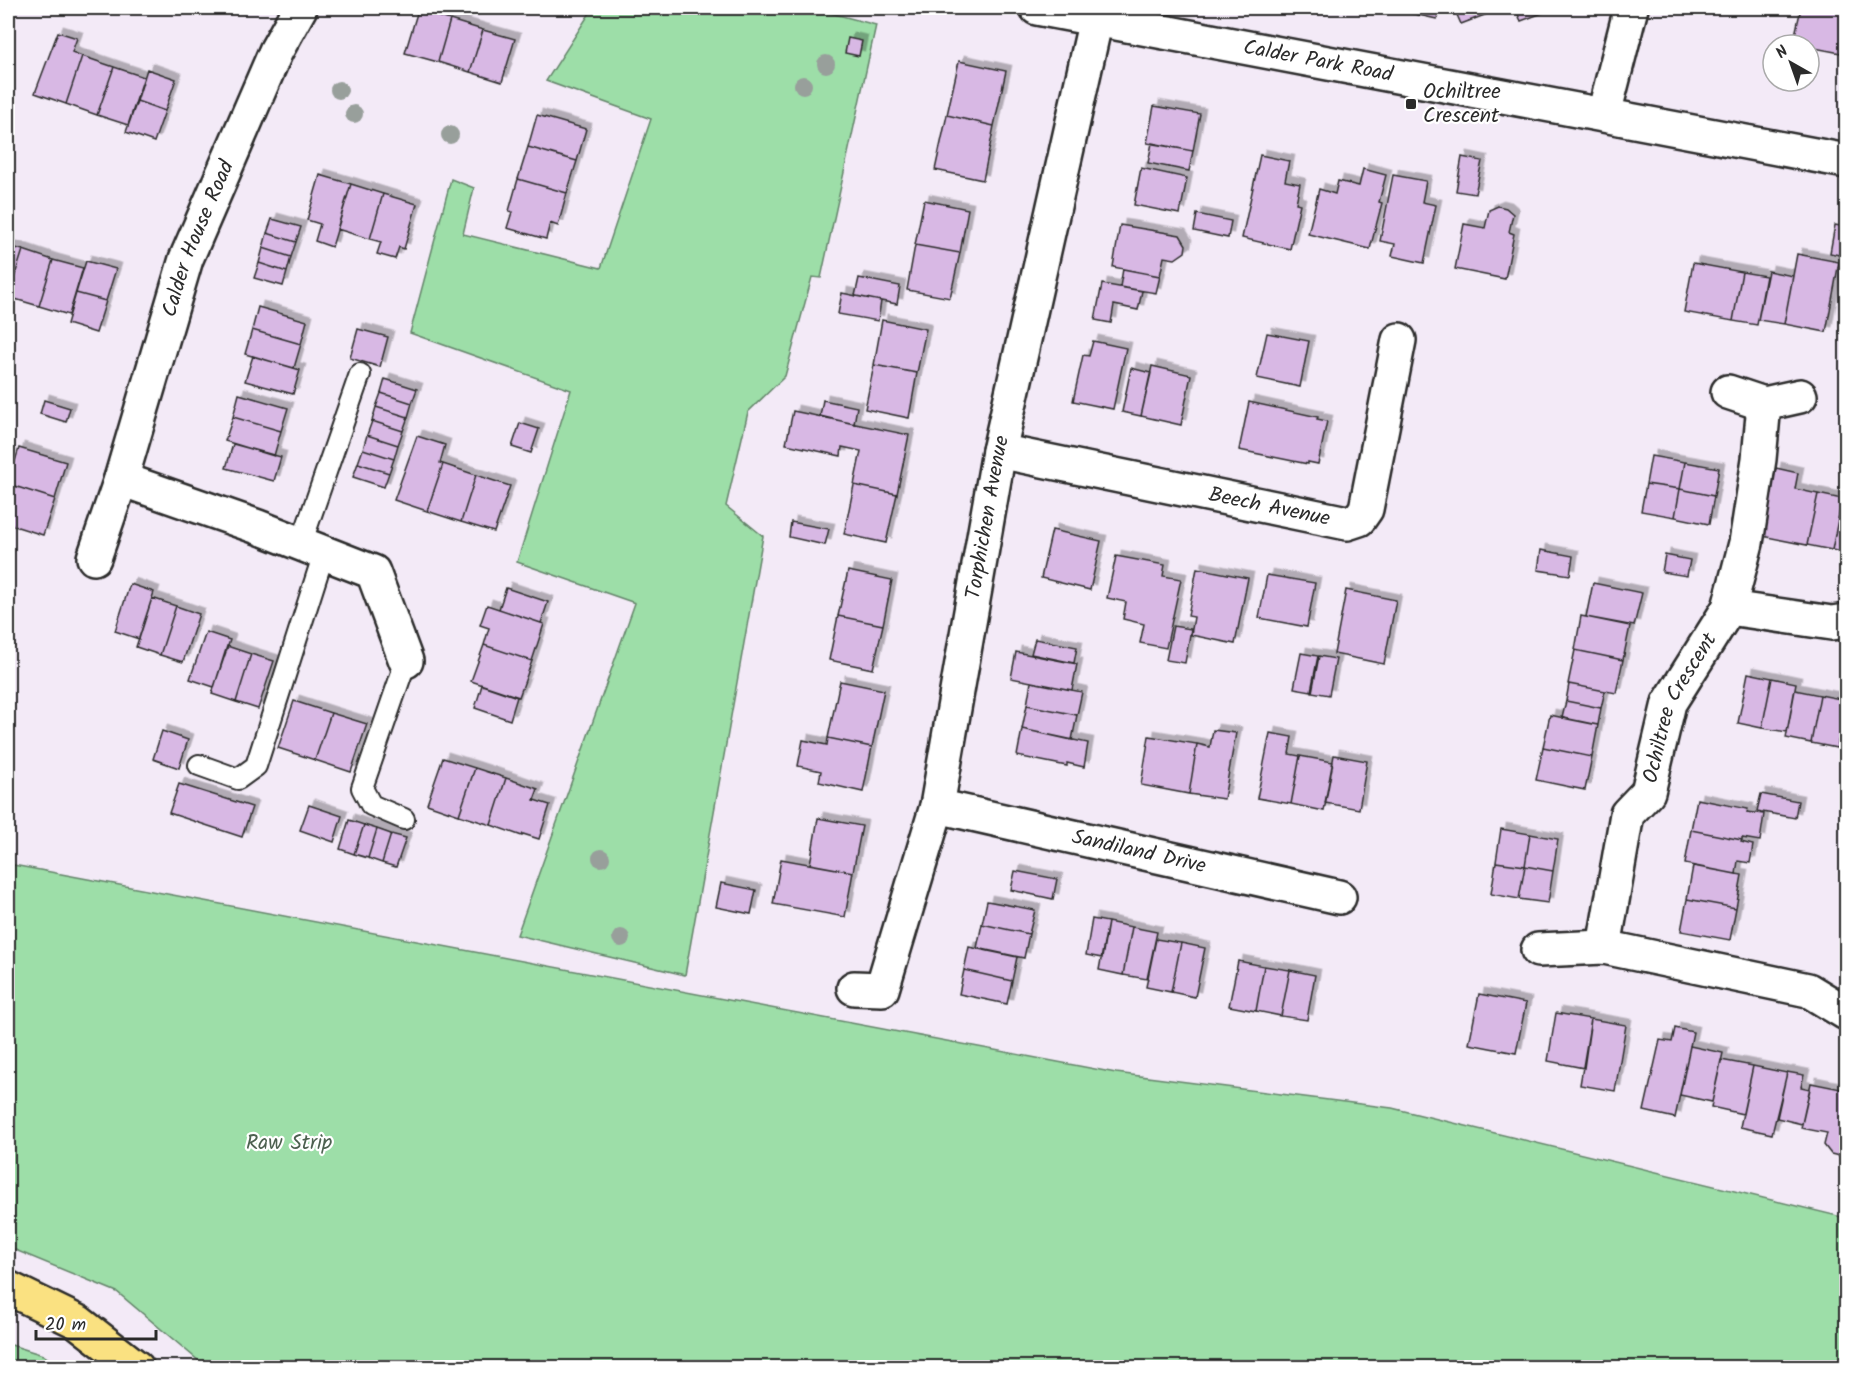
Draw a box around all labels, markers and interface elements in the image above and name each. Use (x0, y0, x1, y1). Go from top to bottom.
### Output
street label: Calder Park Road (1240, 31, 1396, 92)
north arrow (1761, 33, 1821, 93)
text: N (1770, 40, 1794, 65)
place label: Ochiltree Crescent (1423, 76, 1501, 133)
marker: Ochiltree Crescent (1404, 97, 1418, 111)
street label: Calder House Road (153, 155, 243, 321)
street label: Torphichen Avenue (957, 432, 1019, 602)
street label: Beech Avenue (1206, 478, 1333, 536)
street label: Ochiltree Crescent (1634, 626, 1726, 787)
street label: Sandiland Drive (1069, 821, 1210, 883)
park label: Raw Strip (246, 1127, 332, 1160)
scale bar (36, 1303, 156, 1341)
text: 20 m (45, 1311, 86, 1340)

